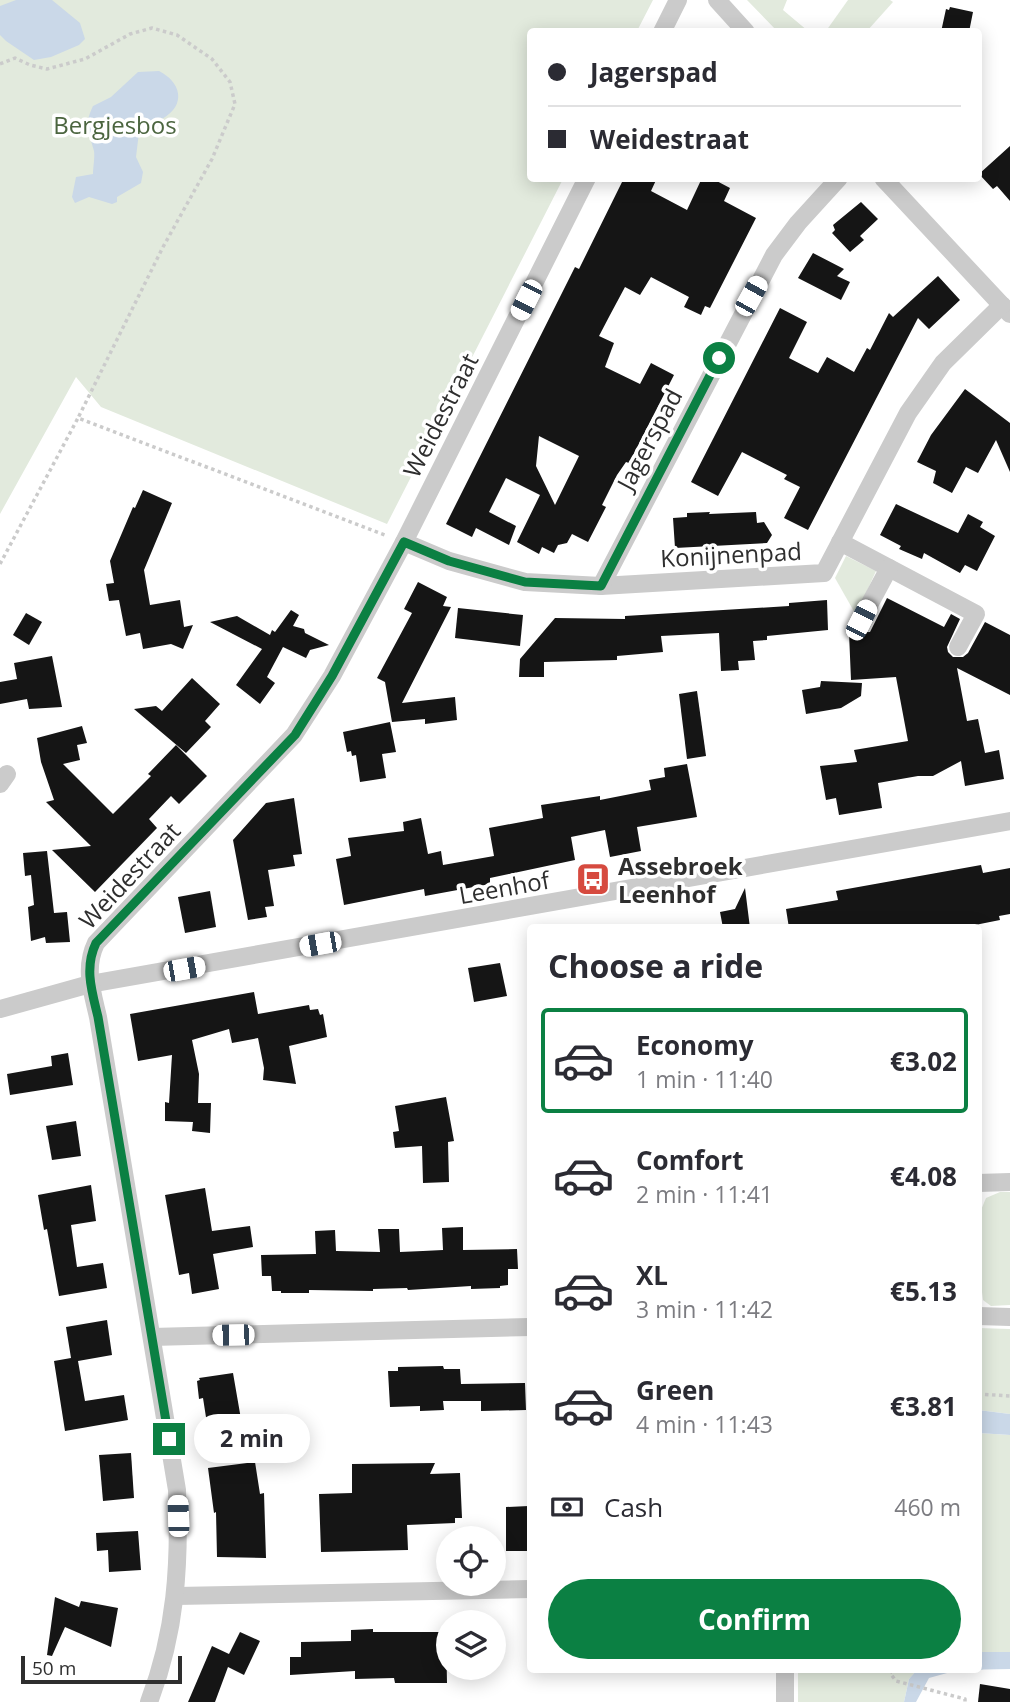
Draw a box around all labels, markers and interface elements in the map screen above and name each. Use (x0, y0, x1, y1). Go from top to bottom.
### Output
text: Jagerspad (590, 54, 718, 90)
park label: Bergjesbos (53, 108, 177, 141)
text: Weidestraat (590, 121, 749, 157)
car (732, 273, 771, 319)
car (508, 277, 545, 323)
route start (703, 342, 735, 374)
street label: Weidestraat (395, 347, 485, 483)
street label: Jagerspad (608, 383, 689, 497)
street label: Konijnenpad (659, 534, 803, 574)
car (843, 597, 880, 643)
street label: Weidestraat (71, 814, 187, 936)
place label: Assebroek Leenhof (618, 849, 743, 910)
bus stop icon: Assebroek Leenhof (574, 860, 612, 898)
street label: Leenhof (456, 862, 554, 911)
car (298, 930, 343, 958)
text: Choose a ride (548, 944, 763, 987)
car (162, 955, 207, 983)
text: Economy (636, 1027, 754, 1063)
icon: car (552, 1029, 615, 1092)
text: €3.02 (890, 1043, 957, 1079)
text: 1 min · 11:40 (636, 1063, 773, 1095)
text: Comfort (636, 1142, 743, 1178)
icon: car (552, 1144, 615, 1207)
text: €4.08 (890, 1158, 957, 1194)
text: 2 min · 11:41 (636, 1178, 773, 1210)
text: XL (636, 1257, 668, 1293)
icon: car (552, 1259, 615, 1322)
text: €5.13 (890, 1273, 957, 1309)
text: 3 min · 11:42 (636, 1293, 773, 1325)
car (212, 1324, 255, 1346)
text: Green (636, 1372, 714, 1408)
icon: car (552, 1374, 615, 1437)
text: €3.81 (890, 1388, 957, 1424)
text: 4 min · 11:43 (636, 1408, 773, 1440)
callout: 2 min (194, 1414, 309, 1464)
text: 2 min (220, 1422, 284, 1454)
route end (153, 1423, 185, 1455)
icon: cash (548, 1488, 586, 1526)
text: Cash (604, 1489, 663, 1525)
text: 460 m (894, 1491, 961, 1523)
car (167, 1495, 190, 1537)
map controls (436, 1526, 506, 1680)
button: locate (436, 1526, 506, 1596)
button: Confirm (548, 1579, 961, 1659)
button: layers (436, 1610, 506, 1680)
scale bar (21, 1653, 182, 1685)
text: 50 m (32, 1655, 76, 1681)

